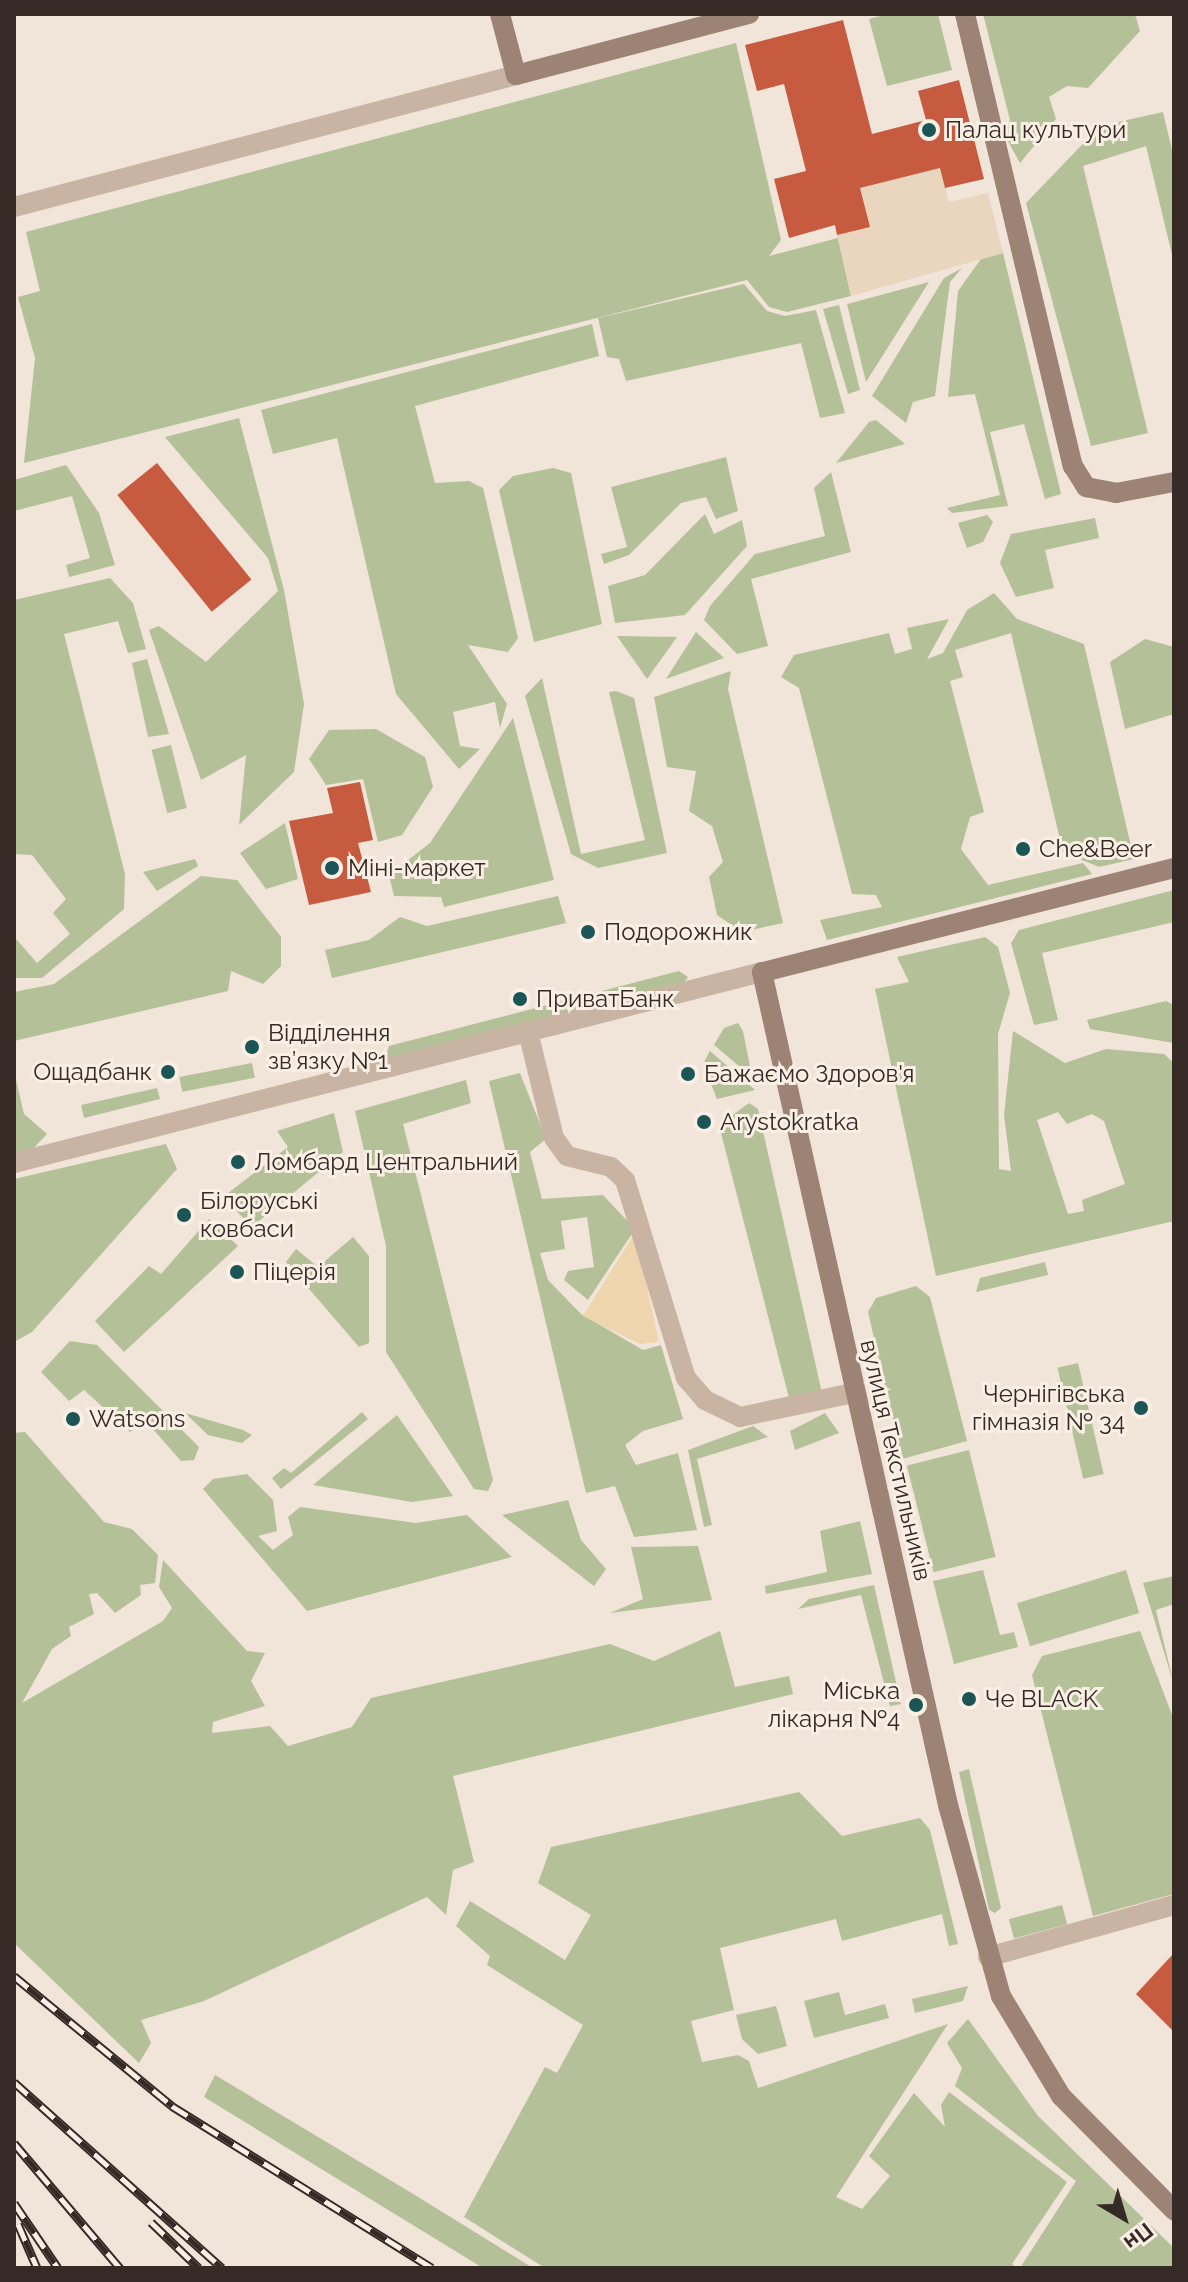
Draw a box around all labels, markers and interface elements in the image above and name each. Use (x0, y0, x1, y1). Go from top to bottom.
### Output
place label: Палац культури (945, 116, 1126, 144)
marker: Палац культури (920, 121, 938, 139)
place label: Che&Beer (1039, 835, 1152, 863)
marker: Che&Beer (1014, 840, 1032, 858)
place label: Міні-маркет (348, 854, 486, 882)
marker: Міні-маркет (323, 859, 341, 877)
place label: Подорожник (604, 918, 752, 946)
marker: Подорожник (579, 923, 597, 941)
place label: ПриватБанк (536, 985, 675, 1013)
marker: ПриватБанк (511, 990, 529, 1008)
place label: Відділення зв’язку №1 (268, 1019, 390, 1075)
marker: Відділення зв’язку №1 (243, 1038, 261, 1056)
place label: Ощадбанк (33, 1058, 152, 1086)
place label: Бажаємо Здоров'я (704, 1060, 914, 1088)
marker: Ощадбанк (159, 1063, 177, 1081)
marker: Бажаємо Здоров'я (679, 1065, 697, 1083)
place label: Arystokratka (720, 1108, 859, 1136)
marker: Arystokratka (695, 1113, 713, 1131)
place label: Ломбард Центральний (254, 1148, 518, 1176)
marker: Ломбард Центральний (229, 1153, 247, 1171)
place label: Білоруські ковбаси (200, 1187, 318, 1243)
marker: Білоруські ковбаси (175, 1206, 193, 1224)
place label: Піцерія (253, 1258, 336, 1286)
marker: Піцерія (228, 1263, 246, 1281)
street label: вулиця Текстильників (854, 1336, 938, 1584)
place label: Чернігівська гімназія № 34 (972, 1380, 1125, 1436)
marker: Чернігівська гімназія № 34 (1132, 1399, 1150, 1417)
place label: Watsons (89, 1405, 185, 1433)
marker: Watsons (64, 1410, 82, 1428)
place label: Міська лікарня №4 (768, 1677, 900, 1733)
place label: Че BLACK (985, 1685, 1098, 1713)
marker: Че BLACK (960, 1690, 978, 1708)
marker: Міська лікарня №4 (907, 1696, 925, 1714)
north arrow (1084, 2178, 1164, 2258)
text: Пн (1119, 2218, 1158, 2256)

